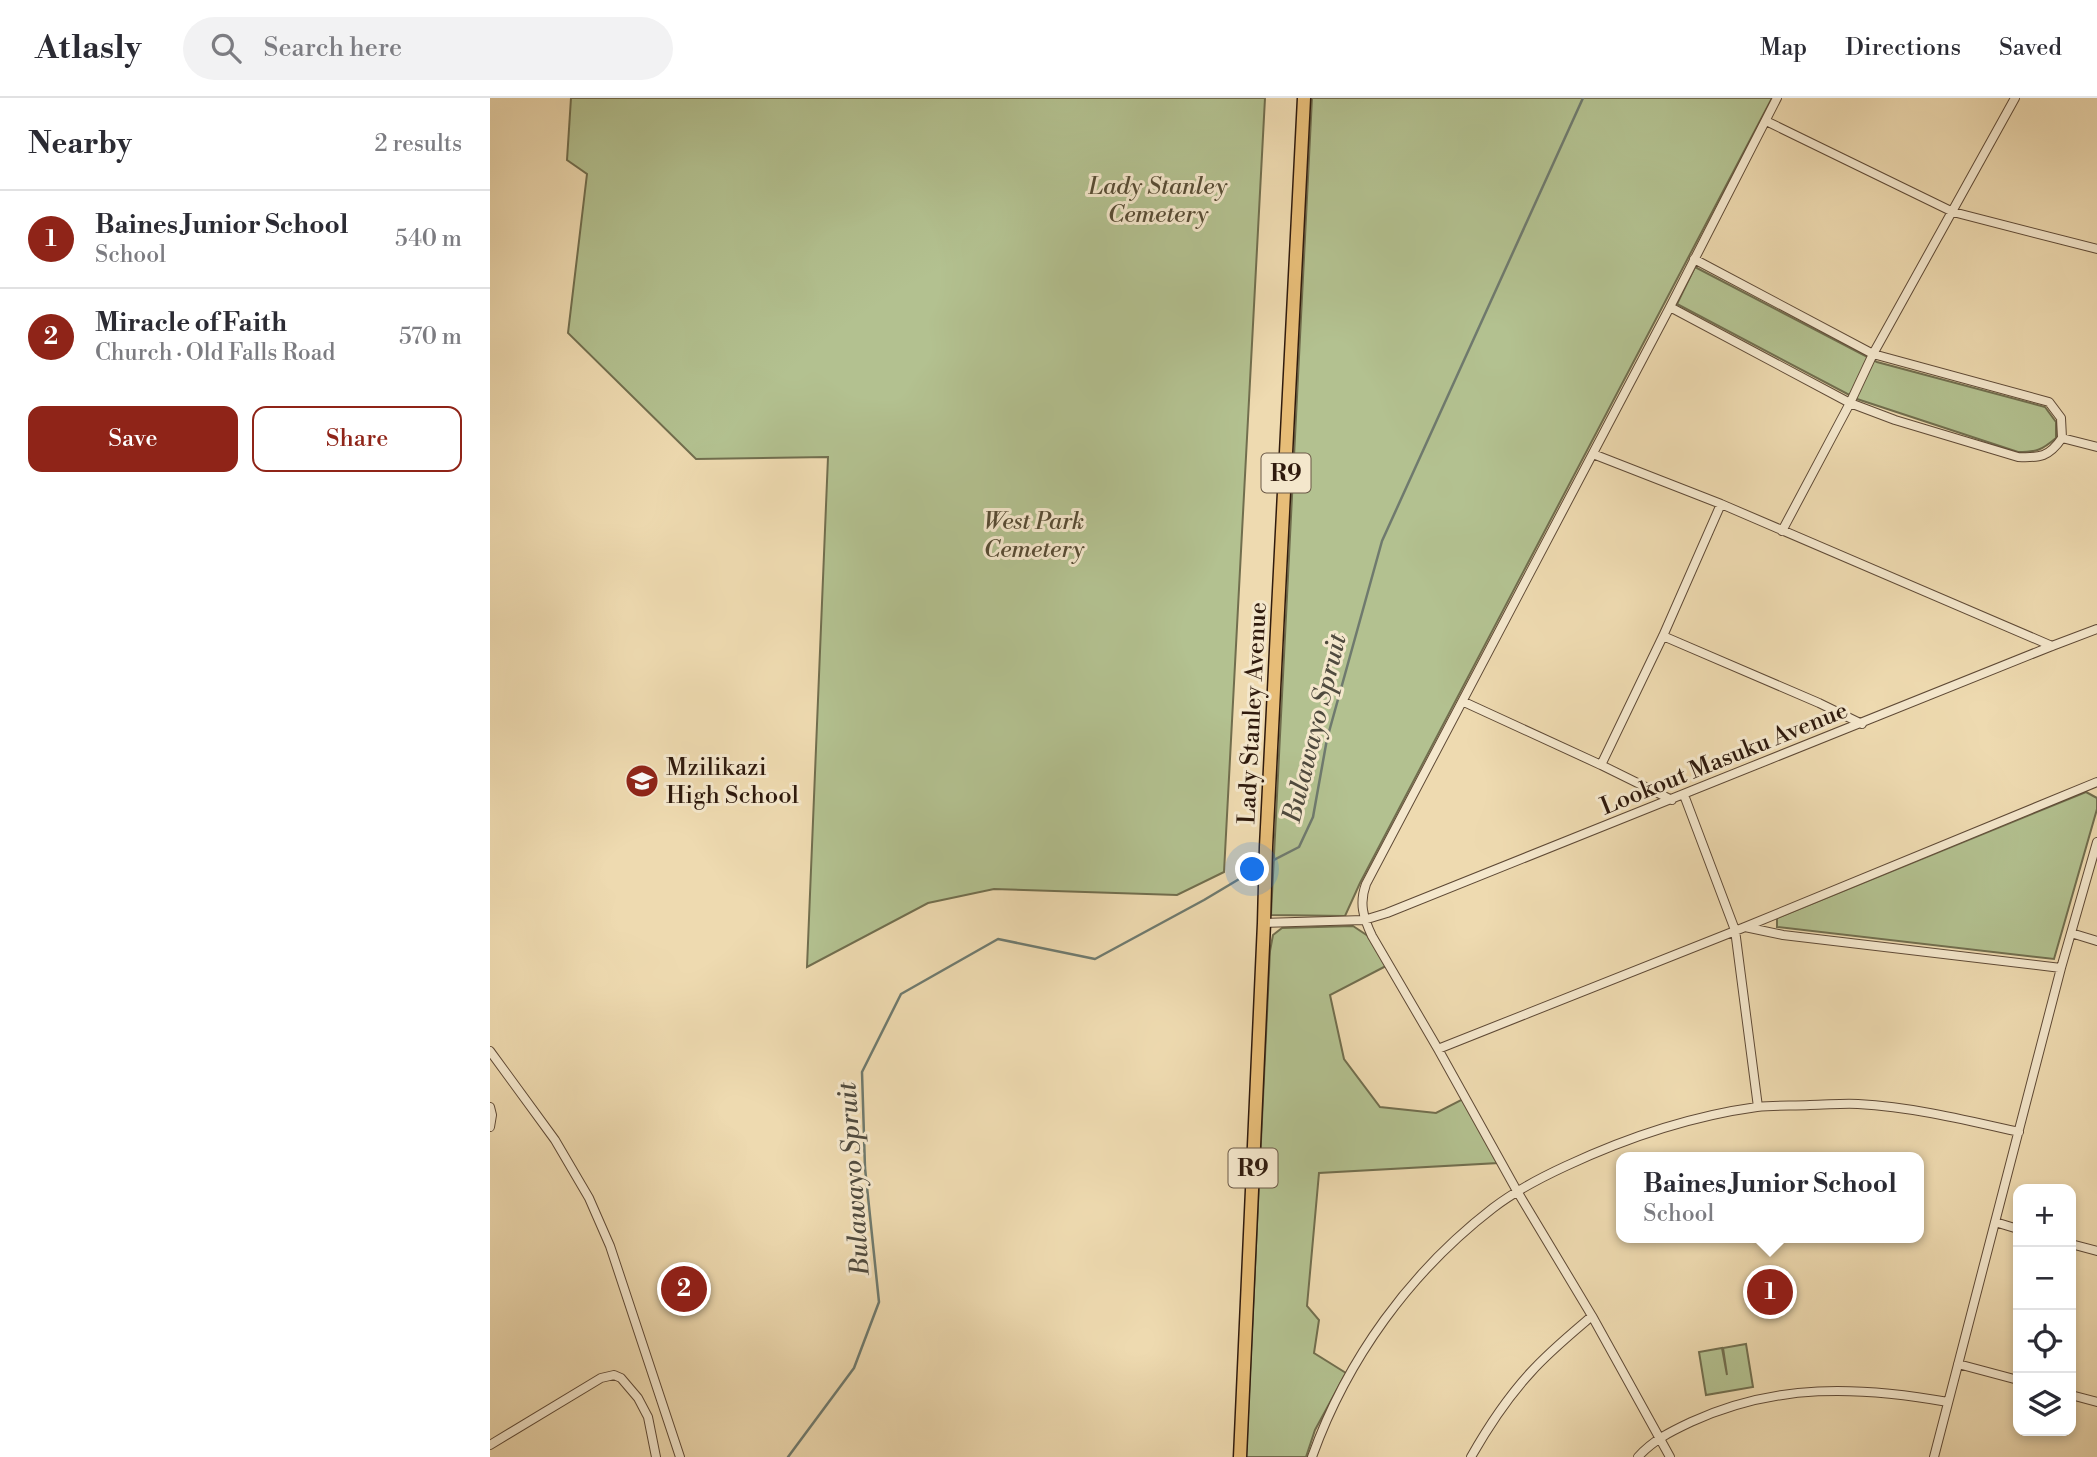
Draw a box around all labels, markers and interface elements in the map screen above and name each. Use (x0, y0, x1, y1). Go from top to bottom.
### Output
search box (183, 17, 673, 80)
text: Atlasly (35, 28, 141, 69)
icon: search (207, 29, 245, 67)
text: Search here (263, 32, 402, 64)
text: Map (1760, 33, 1807, 63)
text: Directions (1845, 33, 1961, 63)
text: Saved (1999, 33, 2062, 63)
text: Nearby (28, 125, 132, 163)
text: 2 results (375, 130, 462, 158)
park label: Lady Stanley Cemetery (1088, 172, 1228, 230)
text: Baines Junior School (95, 209, 348, 241)
text: 1 (45, 225, 57, 253)
text: 540 m (395, 225, 462, 253)
text: School (95, 241, 166, 269)
text: Miracle of Faith (95, 307, 287, 339)
text: 2 (44, 323, 58, 351)
text: 570 m (399, 323, 462, 351)
text: Church · Old Falls Road (95, 339, 335, 367)
button: Save (28, 406, 238, 472)
button: Share (252, 406, 462, 472)
road number: R9 (1262, 454, 1310, 492)
park label: West Park Cemetery (984, 507, 1085, 565)
street label: Lady Stanley Avenue (1232, 601, 1274, 825)
water label: Bulawayo Spruit (1276, 630, 1354, 827)
street label: Lookout Masuku Avenue (1596, 696, 1852, 822)
place label: Mzilikazi High School (666, 753, 799, 811)
school or university icon: Mzilikazi High School (623, 762, 661, 800)
your location (1235, 852, 1269, 886)
water label: Bulawayo Spruit (831, 1081, 877, 1278)
road number: R9 (1228, 1148, 1278, 1188)
popup (1616, 1152, 1924, 1243)
text: Baines Junior School (1643, 1168, 1897, 1200)
map controls (2013, 1184, 2076, 1436)
button: + (2013, 1184, 2076, 1247)
text: School (1643, 1200, 1714, 1228)
button: − (2013, 1247, 2076, 1310)
pin: 2 (661, 1263, 707, 1315)
pin: 1 (1747, 1266, 1793, 1318)
button: locate (2013, 1310, 2076, 1373)
button: layers (2013, 1373, 2076, 1436)

